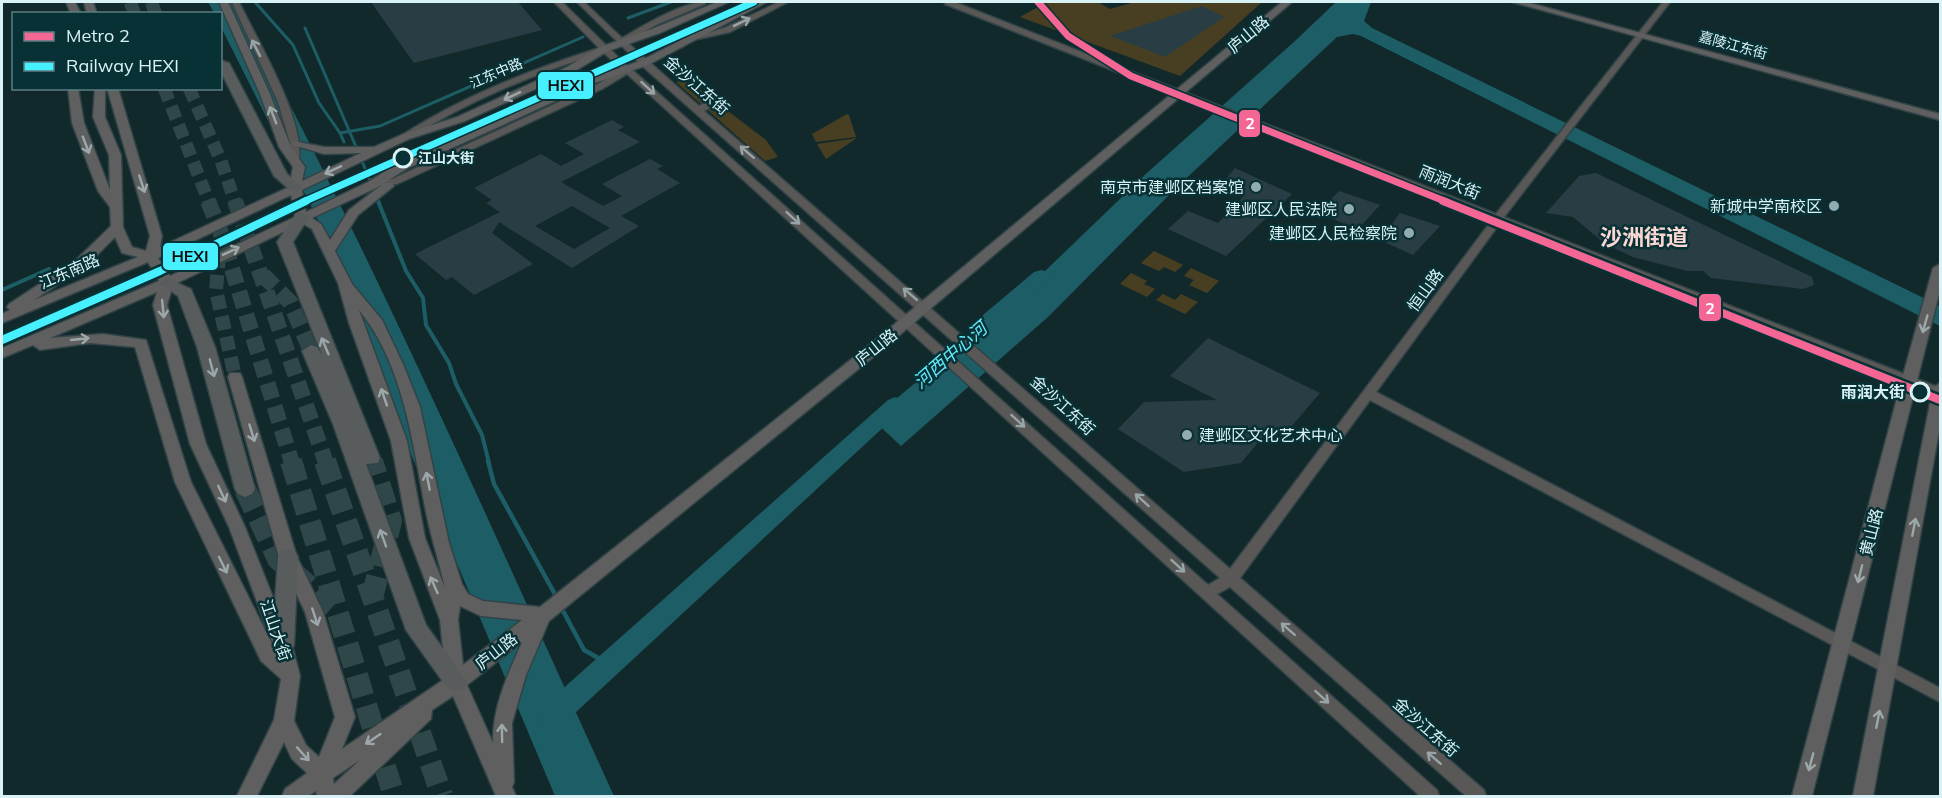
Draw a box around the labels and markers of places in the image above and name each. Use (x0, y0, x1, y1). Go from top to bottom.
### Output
marker: 江山大街 (393, 148, 413, 168)
place label: 江山大街 (418, 149, 474, 167)
place label: 南京市建邺区档案馆 (1100, 177, 1244, 197)
marker: 南京市建邺区档案馆 (1249, 180, 1263, 194)
place label: 新城中学南校区 (1710, 196, 1822, 216)
place label: 建邺区人民法院 (1225, 199, 1337, 219)
marker: 新城中学南校区 (1827, 199, 1841, 213)
marker: 建邺区人民法院 (1342, 202, 1356, 216)
place label: 建邺区人民检察院 (1269, 223, 1397, 243)
marker: 建邺区人民检察院 (1402, 226, 1416, 240)
place label: 雨润大街 (1841, 382, 1905, 402)
marker: 雨润大街 (1910, 382, 1930, 402)
place label: 建邺区文化艺术中心 (1199, 425, 1343, 445)
marker: 建邺区文化艺术中心 (1180, 428, 1194, 442)

